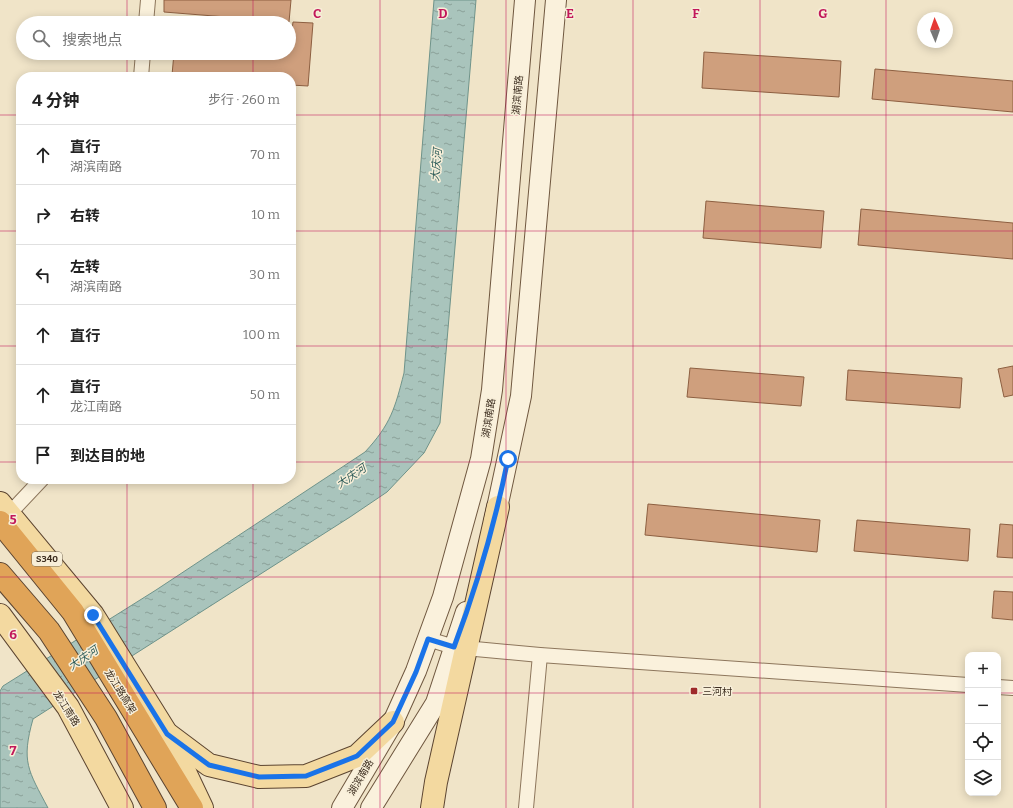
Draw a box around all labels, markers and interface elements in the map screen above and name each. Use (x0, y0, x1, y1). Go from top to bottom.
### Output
text: C (313, 6, 321, 21)
text: D (438, 6, 448, 21)
text: E (566, 6, 574, 21)
text: F (692, 6, 700, 21)
text: G (818, 6, 828, 21)
north arrow (917, 12, 953, 48)
search box (16, 16, 296, 60)
icon: search (30, 27, 52, 49)
text: 搜索地点 (62, 31, 122, 49)
street label: 湖滨南路 (510, 75, 526, 116)
text: 4 分钟 (32, 90, 79, 111)
text: 步行 · 260 m (208, 92, 280, 107)
text: 直行 (70, 138, 100, 156)
icon: ahead (32, 144, 54, 166)
water label: 大庆河 (429, 146, 445, 182)
text: 70 m (250, 147, 280, 162)
text: 湖滨南路 (70, 159, 122, 174)
icon: right (32, 204, 54, 226)
text: 右转 (70, 207, 100, 225)
text: 10 m (251, 207, 280, 222)
text: 左转 (70, 258, 100, 276)
icon: left (32, 264, 54, 286)
text: 30 m (249, 267, 280, 282)
text: 湖滨南路 (70, 279, 122, 294)
icon: ahead (32, 324, 54, 346)
text: 直行 (70, 327, 100, 345)
text: 100 m (243, 327, 280, 342)
text: 直行 (70, 378, 100, 396)
icon: ahead (32, 384, 54, 406)
text: 50 m (250, 387, 280, 402)
street label: 湖滨南路 (480, 397, 498, 439)
text: 龙江南路 (70, 399, 122, 414)
icon: arrive (32, 444, 54, 466)
text: 到达目的地 (70, 447, 145, 465)
route start (499, 450, 517, 468)
water label: 大庆河 (334, 461, 370, 491)
text: 5 (9, 512, 17, 527)
road number: S340 (32, 552, 62, 566)
route end (84, 606, 102, 624)
text: 6 (9, 627, 17, 642)
water label: 大庆河 (66, 643, 102, 673)
map controls (965, 652, 1001, 796)
button: + (965, 652, 1001, 688)
street label: 龙江路高架 (102, 667, 138, 716)
marker: 三河村 (689, 686, 699, 696)
place label: 三河村 (702, 686, 732, 698)
street label: 龙江南路 (50, 688, 82, 729)
button: − (965, 688, 1001, 724)
button: locate (965, 724, 1001, 760)
text: 7 (10, 743, 17, 758)
street label: 湖滨南路 (345, 757, 376, 798)
button: layers (965, 760, 1001, 796)

